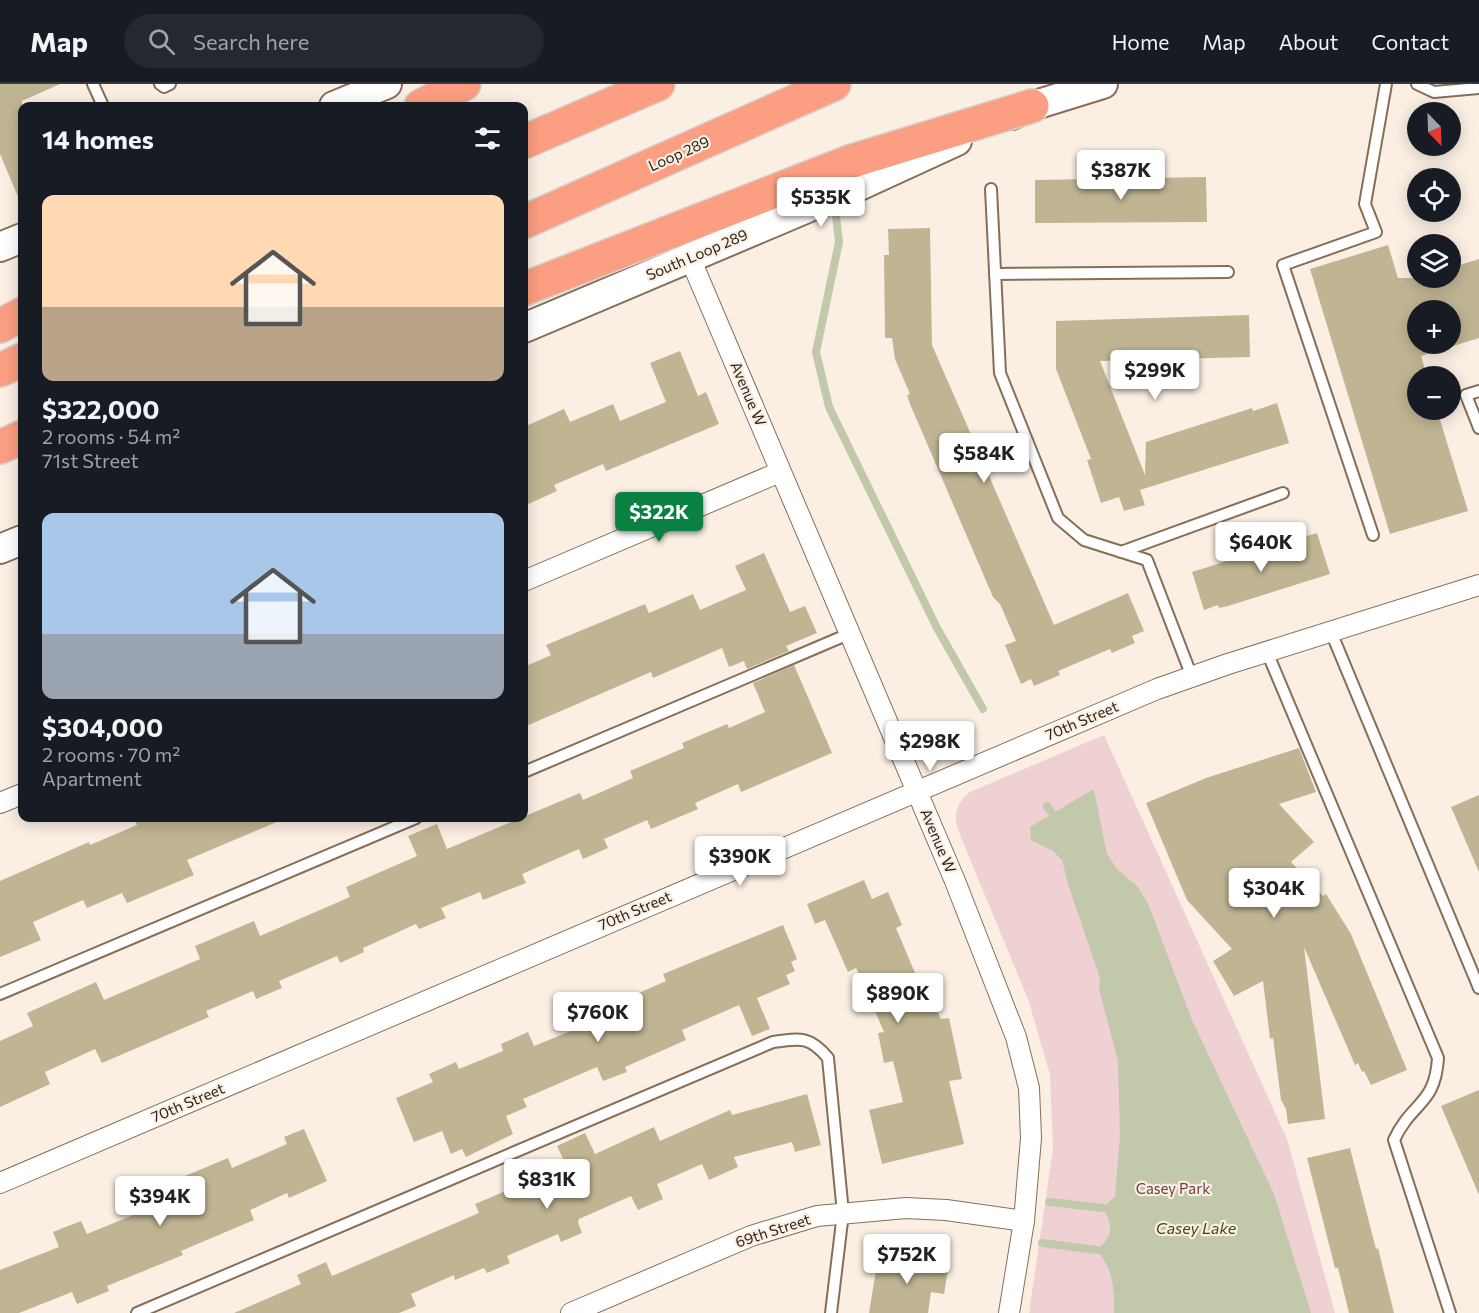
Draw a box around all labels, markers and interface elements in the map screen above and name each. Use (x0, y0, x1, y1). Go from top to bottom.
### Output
search box (124, 14, 544, 68)
text: Map (30, 24, 88, 58)
icon: search (145, 25, 178, 58)
text: Search here (193, 28, 309, 55)
text: Home (1112, 29, 1169, 54)
text: Map (1202, 29, 1246, 54)
text: About (1279, 29, 1338, 54)
text: Contact (1371, 29, 1449, 54)
north arrow (1407, 102, 1461, 156)
map controls (1407, 102, 1461, 420)
icon: filters (471, 122, 504, 155)
text: 14 homes (42, 123, 154, 154)
street label: Loop 289 (645, 132, 712, 174)
pin: $387K (1079, 150, 1163, 201)
text: $387K (1091, 157, 1151, 181)
button: locate (1407, 168, 1461, 222)
pin: $535K (779, 177, 863, 228)
text: $535K (791, 184, 851, 208)
street label: South Loop 289 (643, 225, 750, 284)
icon: home (219, 234, 327, 342)
button: layers (1407, 234, 1461, 288)
button: + (1407, 300, 1461, 354)
pin: $299K (1113, 350, 1197, 401)
text: $299K (1124, 357, 1186, 381)
street label: Avenue W (727, 359, 771, 429)
button: − (1407, 366, 1461, 420)
text: $322,000 (42, 393, 159, 424)
text: 2 rooms · 54 m² (42, 424, 180, 448)
pin: $584K (942, 433, 1026, 484)
text: $584K (953, 440, 1015, 464)
text: 71st Street (42, 448, 139, 472)
pin: $322K (617, 492, 701, 543)
text: $322K (629, 499, 689, 523)
pin: $640K (1219, 522, 1303, 573)
text: $640K (1229, 529, 1293, 553)
icon: home (219, 552, 327, 660)
street label: 70th Street (1042, 697, 1121, 744)
text: $304,000 (42, 711, 163, 742)
pin: $298K (888, 721, 972, 772)
text: $298K (899, 728, 961, 752)
text: 2 rooms · 70 m² (42, 742, 180, 766)
text: Apartment (42, 766, 142, 790)
street label: Avenue W (917, 806, 961, 876)
pin: $390K (698, 836, 782, 887)
text: $390K (709, 843, 771, 867)
pin: $304K (1232, 868, 1316, 919)
text: $304K (1243, 875, 1305, 899)
street label: 70th Street (595, 887, 674, 934)
pin: $890K (856, 973, 940, 1024)
text: $890K (866, 980, 930, 1004)
pin: $760K (556, 992, 640, 1043)
text: $760K (567, 999, 629, 1023)
street label: 70th Street (148, 1079, 227, 1126)
pin: $831K (505, 1159, 589, 1210)
text: $831K (518, 1166, 576, 1190)
pin: $394K (118, 1176, 202, 1227)
park label: Casey Park (1136, 1179, 1210, 1197)
text: $394K (129, 1183, 191, 1207)
street label: 69th Street (733, 1209, 813, 1251)
water label: Casey Lake (1156, 1218, 1237, 1237)
pin: $752K (865, 1234, 949, 1285)
text: $752K (877, 1241, 937, 1265)

